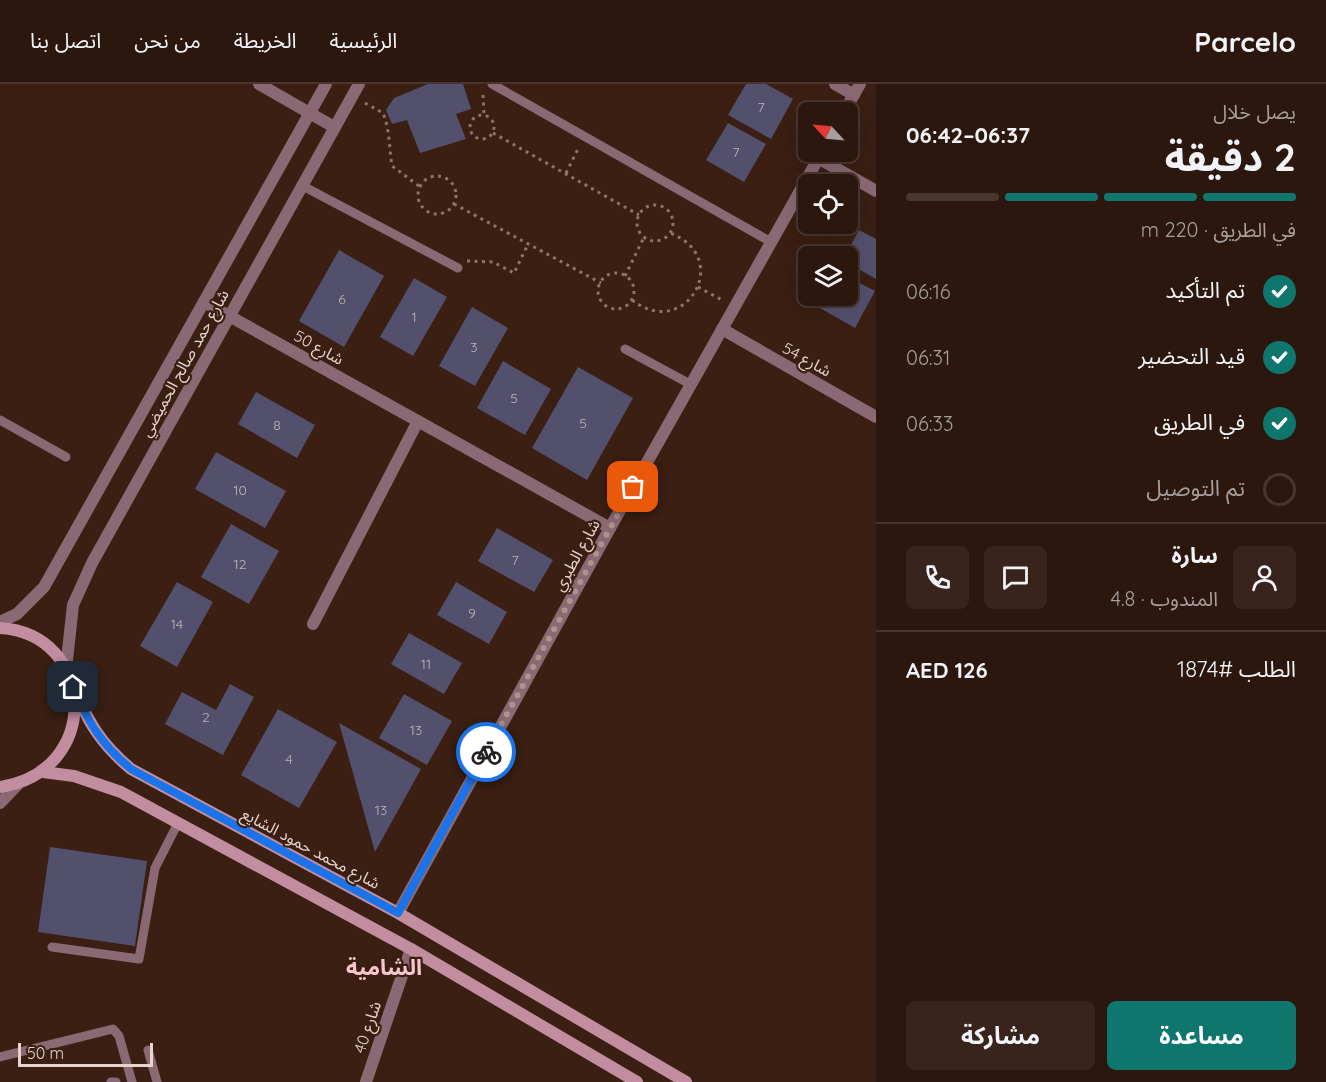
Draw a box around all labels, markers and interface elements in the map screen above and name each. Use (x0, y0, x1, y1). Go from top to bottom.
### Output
text: Parcelo (1194, 24, 1296, 59)
text: اتصل بنا (30, 27, 101, 53)
text: من نحن (134, 27, 201, 53)
text: الخريطة (234, 27, 297, 53)
text: الرئيسية (330, 27, 397, 53)
house number: 7 (757, 98, 765, 116)
text: يصل خلال (1213, 99, 1296, 124)
north arrow (798, 102, 858, 162)
map controls (798, 102, 858, 306)
text: 06:37–06:42 (906, 121, 1030, 149)
text: 2 دقيقة (1165, 132, 1296, 181)
house number: 7 (732, 143, 740, 161)
button: locate (798, 174, 858, 234)
text: في الطريق · 220 m (1141, 217, 1296, 242)
button: layers (798, 246, 858, 306)
icon: check (1263, 275, 1296, 308)
text: تم التأكيد (1166, 276, 1245, 304)
text: 06:16 (906, 279, 951, 304)
street label: شارع حمد صالح الحميضي (135, 286, 235, 442)
house number: 6 (338, 290, 346, 308)
house number: 1 (411, 308, 417, 326)
street label: شارع 50 (289, 325, 347, 371)
street label: شارع 54 (778, 337, 835, 383)
house number: 3 (470, 338, 478, 356)
icon: check (1263, 341, 1296, 374)
text: قيد التحضير (1138, 342, 1245, 370)
text: 06:31 (906, 345, 950, 370)
house number: 5 (510, 389, 518, 407)
icon: check (1263, 407, 1296, 440)
text: في الطريق (1154, 408, 1245, 436)
text: 06:33 (906, 411, 953, 436)
house number: 5 (579, 414, 587, 432)
house number: 8 (273, 416, 281, 434)
pin (607, 461, 658, 512)
icon: bag (616, 470, 649, 503)
text: تم التوصيل (1146, 474, 1245, 502)
house number: 10 (233, 481, 247, 499)
street label: شارع الطبري (548, 516, 606, 596)
text: سارة (1172, 541, 1218, 569)
button: phone (906, 546, 969, 609)
button: chat (984, 546, 1047, 609)
button: person (1233, 546, 1296, 609)
house number: 7 (511, 551, 519, 569)
house number: 12 (234, 555, 247, 573)
text: المندوب · 4.8 (1110, 586, 1218, 611)
house number: 9 (468, 604, 476, 622)
house number: 14 (171, 615, 183, 633)
house number: 11 (421, 655, 431, 673)
text: الطلب #1874 (1177, 655, 1296, 683)
text: AED 126 (906, 656, 988, 684)
pin (47, 661, 98, 712)
icon: home (56, 670, 89, 703)
house number: 2 (202, 708, 210, 726)
house number: 13 (410, 721, 422, 739)
courier (456, 722, 516, 782)
icon: bike (470, 736, 503, 769)
house number: 4 (285, 750, 293, 768)
house number: 13 (375, 801, 387, 819)
street label: شارع محمد حمود الشايع (237, 803, 384, 896)
district label: الشامية (346, 953, 422, 981)
street label: شارع 40 (349, 998, 388, 1057)
button: مشاركة (906, 1001, 1095, 1070)
button: مساعدة (1107, 1001, 1296, 1070)
scale bar (18, 1040, 153, 1068)
text: 50 m (27, 1043, 64, 1063)

